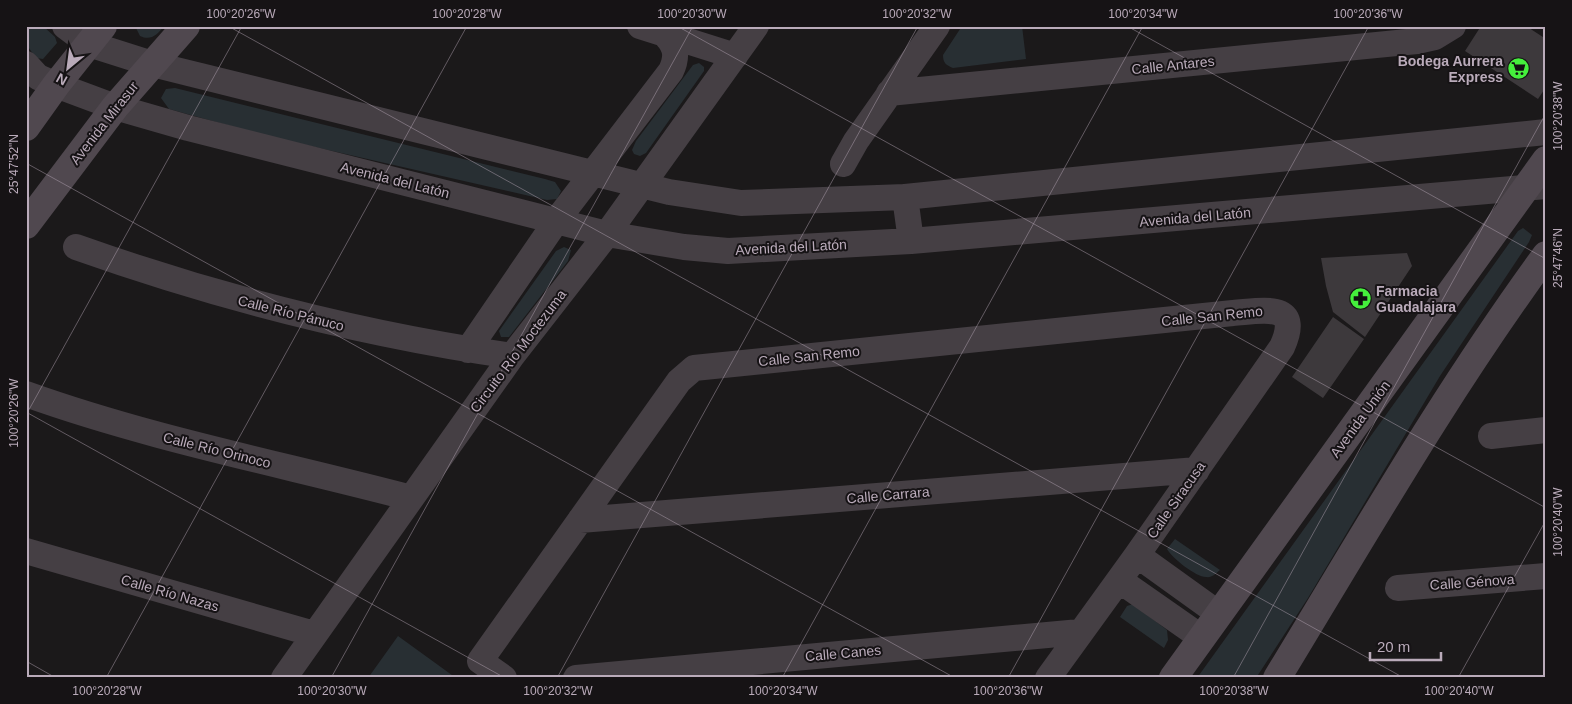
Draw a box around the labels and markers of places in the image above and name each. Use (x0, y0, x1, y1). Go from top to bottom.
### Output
place label: Bodega Aurrera Express (1398, 53, 1503, 85)
supermarket icon: Bodega Aurrera Express (1507, 57, 1531, 81)
place label: Farmacia Guadalajara (1376, 283, 1456, 315)
pharmacy icon: Farmacia Guadalajara (1348, 287, 1372, 311)

